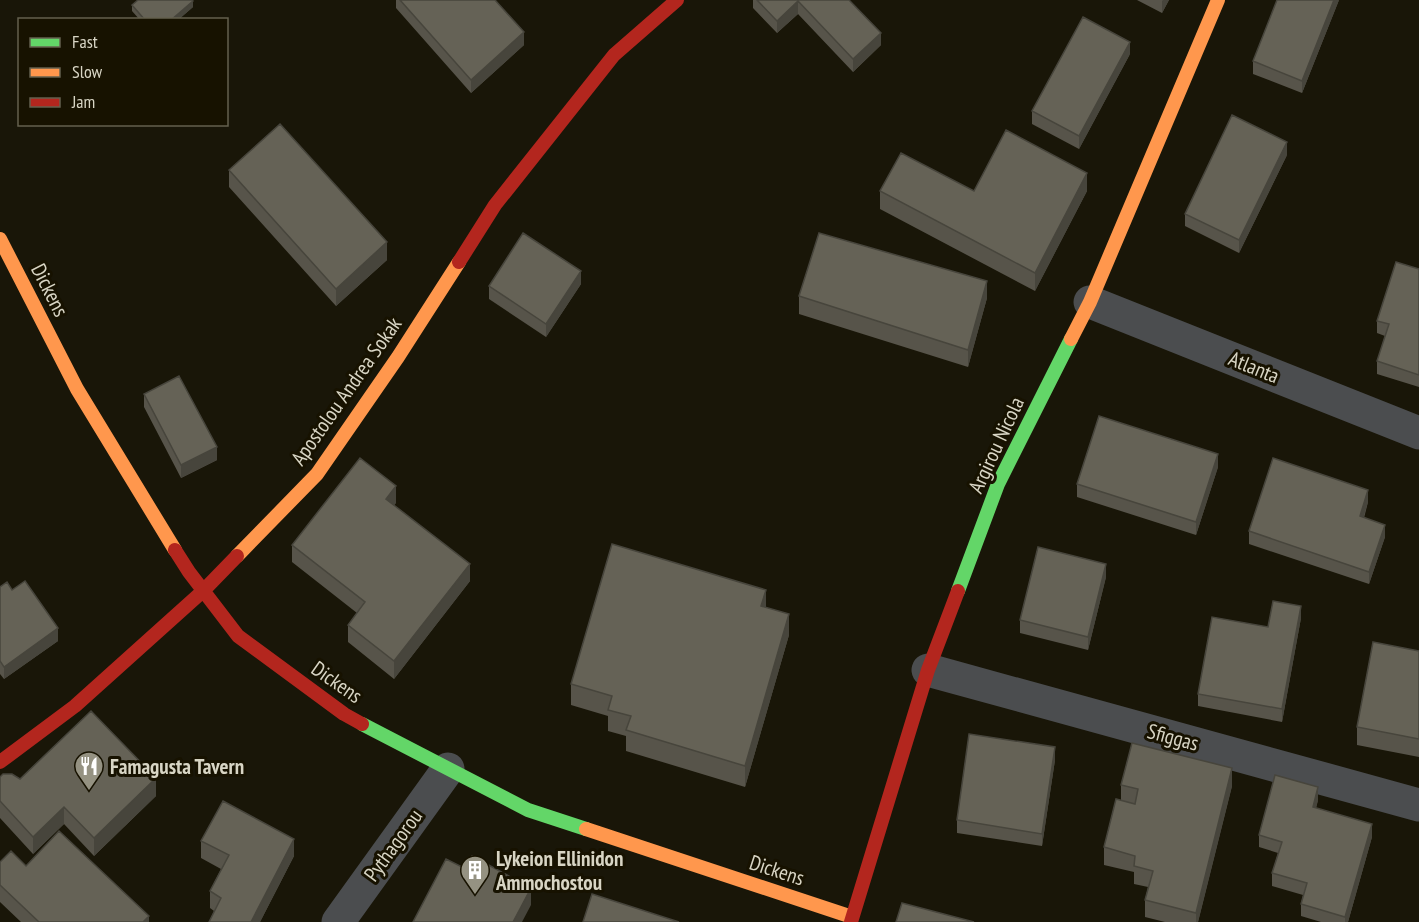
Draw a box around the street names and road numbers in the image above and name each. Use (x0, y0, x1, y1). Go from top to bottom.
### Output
street label: Dickens (25, 259, 75, 321)
street label: Apostolou Andrea Sokak (285, 312, 407, 470)
street label: Atlanta (1225, 345, 1283, 389)
street label: Argirou Nicola (962, 393, 1030, 497)
street label: Dickens (306, 655, 368, 709)
street label: Sfiggas (1144, 717, 1202, 757)
street label: Pythagorou (358, 804, 428, 886)
street label: Dickens (746, 849, 808, 891)

